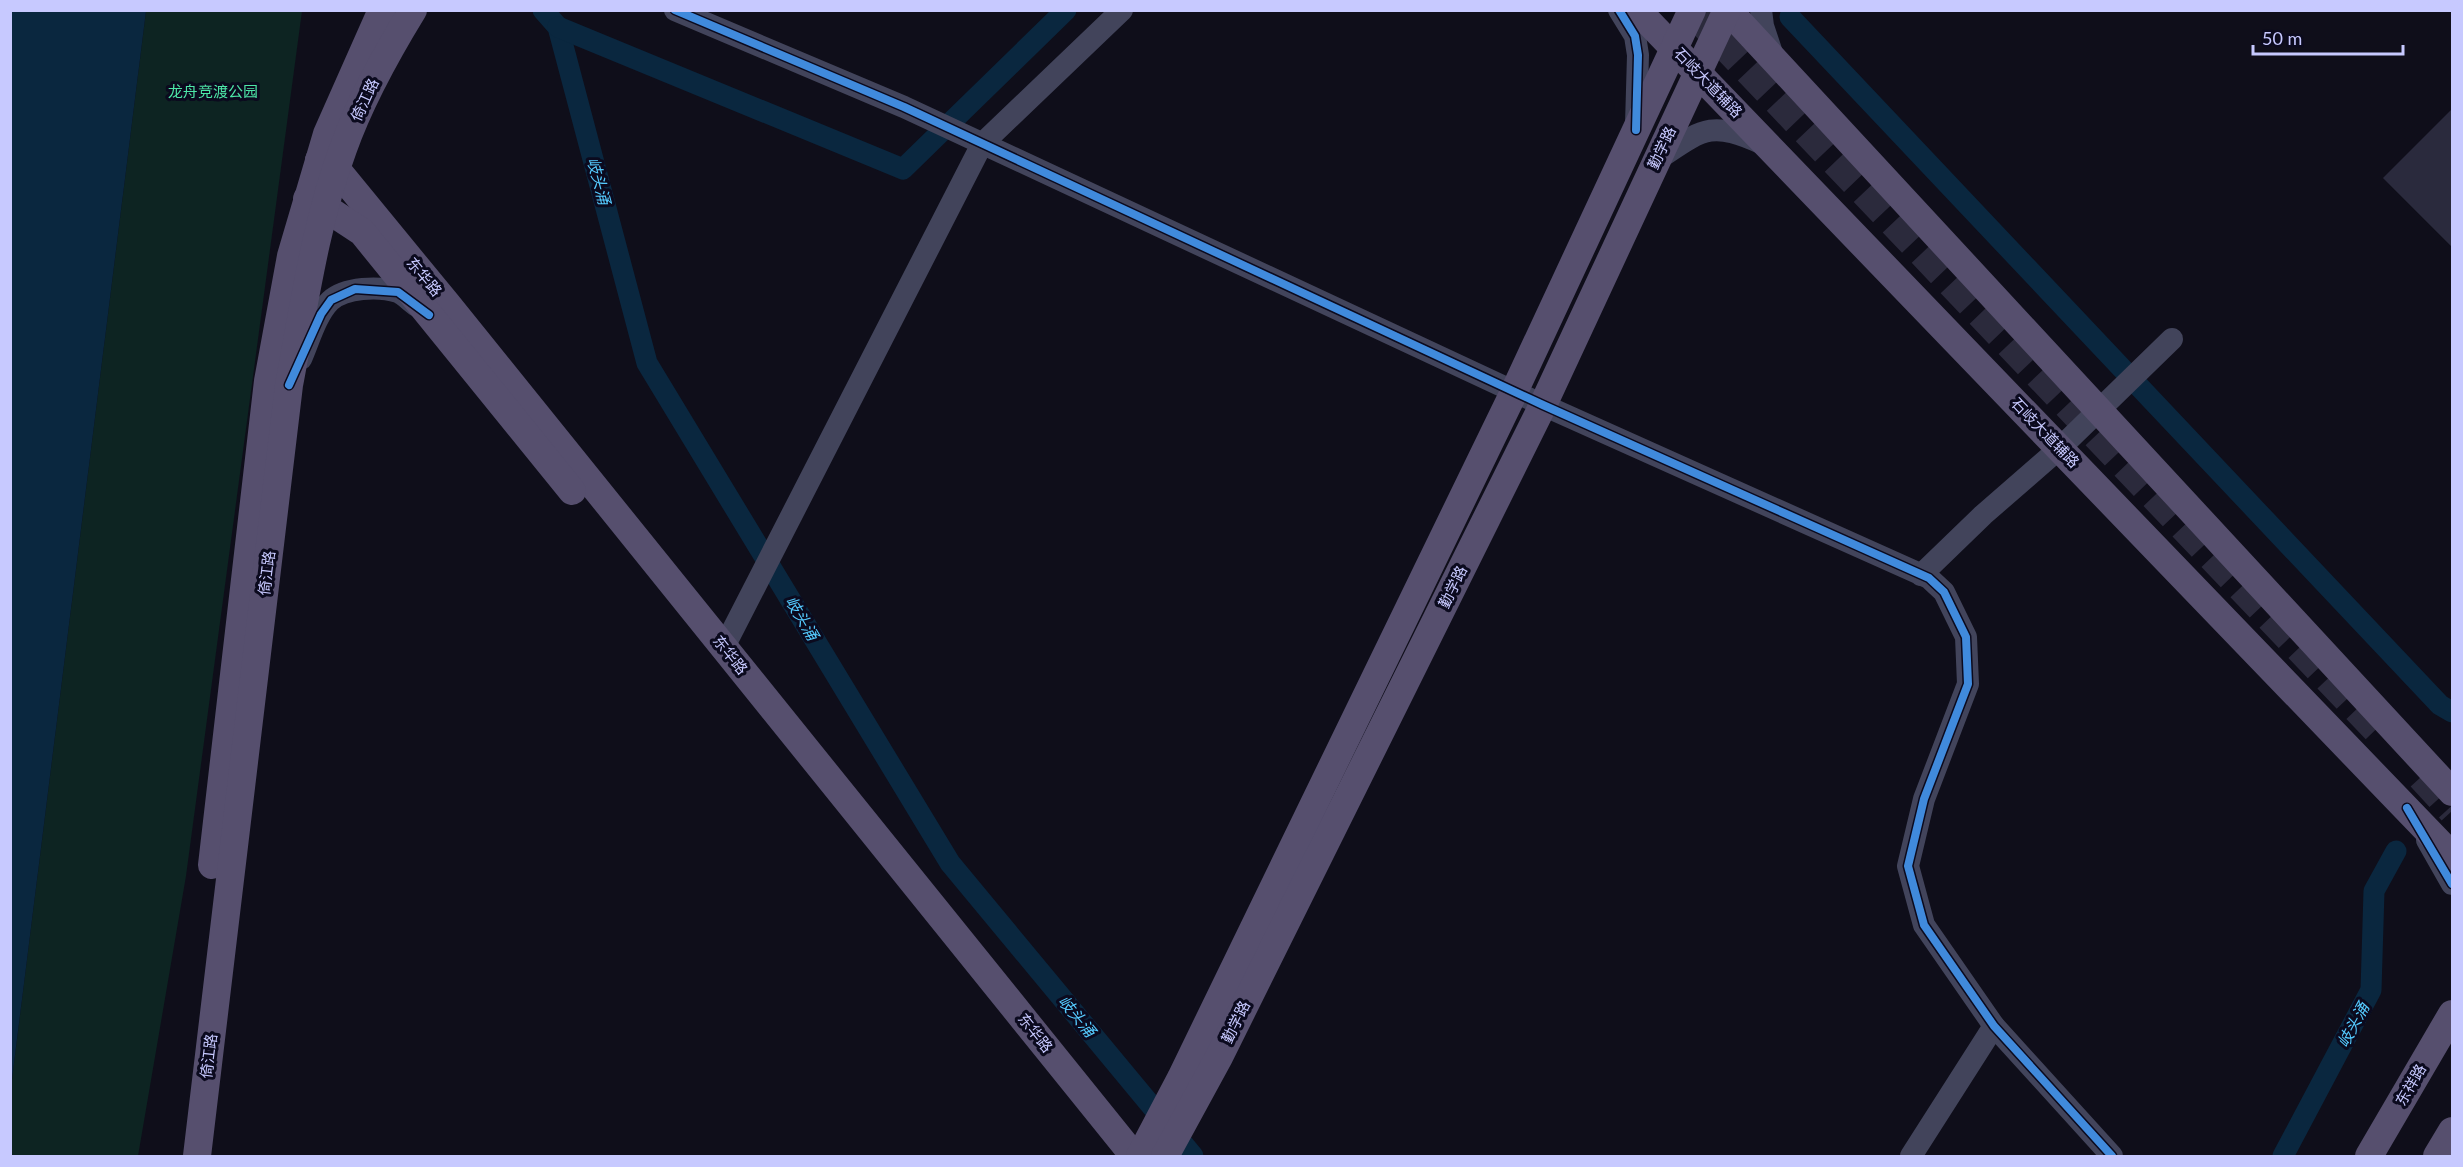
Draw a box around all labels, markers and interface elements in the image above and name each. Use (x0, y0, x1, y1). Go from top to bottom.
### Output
scale bar (2253, 18, 2403, 56)
text: 50 m (2262, 27, 2302, 49)
street label: 石岐大道辅路 (1671, 44, 1746, 121)
street label: 倚江路 (346, 75, 382, 124)
park label: 龙舟竞渡公园 (168, 82, 258, 100)
street label: 勤学路 (1643, 123, 1679, 172)
water label: 岐头涌 (584, 155, 615, 208)
street label: 东华路 (403, 253, 446, 299)
street label: 石岐大道辅路 (2008, 394, 2083, 471)
street label: 倚江路 (254, 549, 278, 596)
street label: 勤学路 (1434, 562, 1470, 611)
water label: 岐头涌 (782, 592, 824, 645)
street label: 东华路 (710, 631, 752, 678)
water label: 岐头涌 (1055, 991, 1101, 1042)
street label: 勤学路 (1217, 997, 1253, 1046)
water label: 岐头涌 (2333, 997, 2373, 1050)
street label: 东华路 (1015, 1009, 1057, 1056)
street label: 倚江路 (196, 1032, 220, 1079)
street label: 东祥路 (2391, 1061, 2429, 1108)

